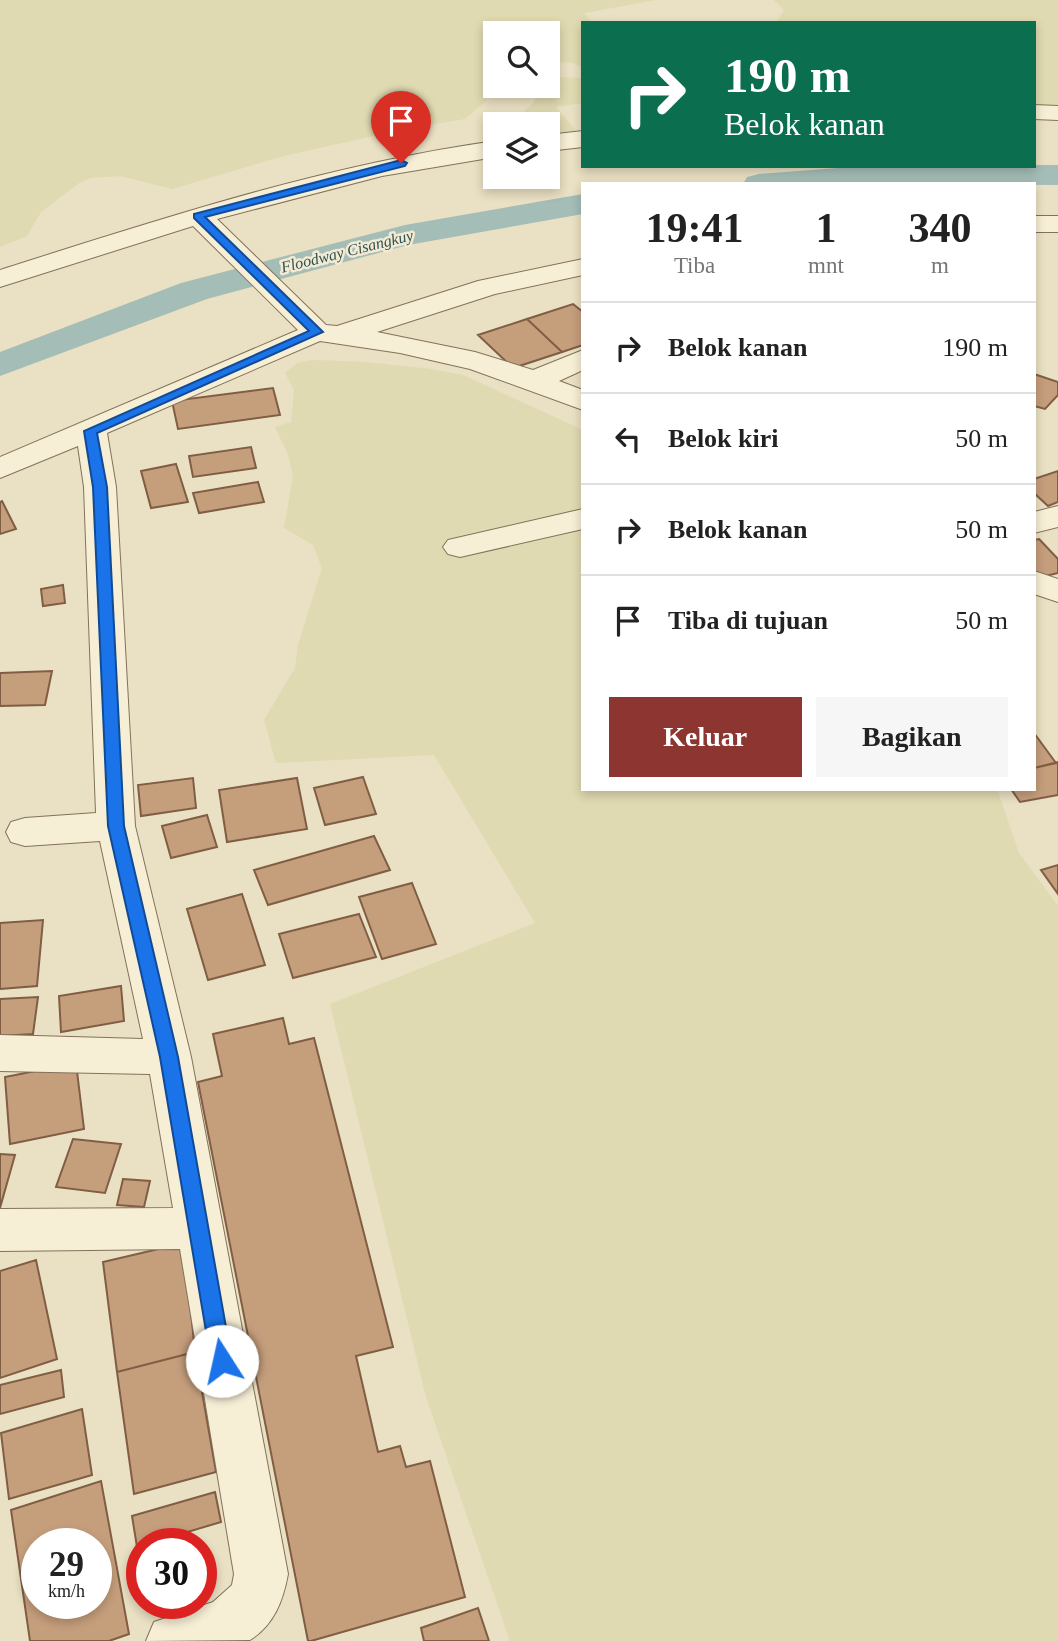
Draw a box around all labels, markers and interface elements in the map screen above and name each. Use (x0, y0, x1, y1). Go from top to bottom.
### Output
map controls (483, 21, 560, 189)
button: search (483, 21, 560, 98)
text: 190 m (724, 48, 851, 103)
icon: right (609, 49, 700, 140)
pin (371, 91, 431, 163)
icon: arrive (382, 102, 420, 140)
text: Belok kanan (724, 106, 885, 142)
button: layers (483, 112, 560, 189)
text: 19:41 (646, 205, 744, 251)
text: 1 (815, 205, 836, 251)
text: 340 (908, 205, 971, 251)
water label: Floodway Cisangkuy (278, 226, 416, 277)
text: Tiba (674, 253, 715, 278)
text: mnt (808, 253, 844, 278)
text: m (931, 253, 949, 278)
icon: right (609, 329, 647, 367)
text: Belok kanan (668, 333, 807, 362)
text: 190 m (942, 333, 1008, 362)
icon: left (609, 420, 647, 458)
text: Belok kiri (668, 424, 779, 453)
text: 50 m (955, 424, 1008, 453)
icon: right (609, 511, 647, 549)
text: Belok kanan (668, 515, 807, 544)
text: 50 m (955, 515, 1008, 544)
icon: arrive (609, 602, 647, 640)
text: Tiba di tujuan (668, 606, 828, 635)
text: 50 m (955, 606, 1008, 635)
button: Keluar (609, 697, 802, 777)
button: Bagikan (816, 697, 1008, 777)
position arrow (185, 1324, 259, 1398)
speed limit sign: 30 (126, 1528, 217, 1619)
text: 29 (49, 1545, 84, 1584)
text: km/h (48, 1581, 85, 1601)

